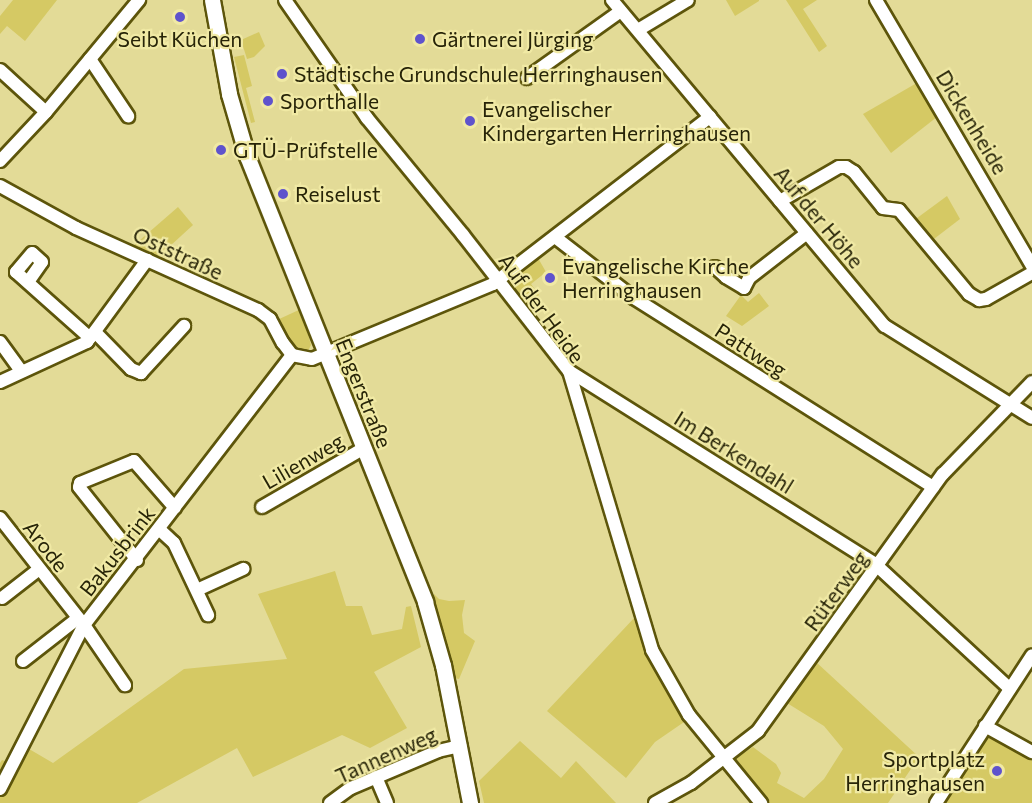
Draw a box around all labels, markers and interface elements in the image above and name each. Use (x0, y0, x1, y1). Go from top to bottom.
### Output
marker: Seibt Küchen (173, 10, 187, 24)
place label: Seibt Küchen (118, 26, 242, 52)
place label: Gärtnerei Jürging (432, 26, 593, 52)
marker: Gärtnerei Jürging (413, 32, 427, 46)
place label: Städtische Grundschule Herringhausen (294, 61, 662, 87)
street label: Dickenheide (931, 65, 1013, 179)
marker: Städtische Grundschule Herringhausen (275, 67, 289, 81)
place label: Sporthalle (280, 88, 379, 114)
marker: Sporthalle (261, 94, 275, 108)
place label: Evangelischer Kindergarten Herringhausen (482, 96, 751, 146)
marker: Evangelischer Kindergarten Herringhausen (463, 114, 477, 128)
place label: GTÜ-Prüfstelle (233, 137, 378, 163)
marker: GTÜ-Prüfstelle (214, 143, 228, 157)
street label: Auf der Höhe (769, 161, 869, 273)
place label: Reiselust (295, 181, 381, 207)
marker: Reiselust (276, 187, 290, 201)
street label: Oststraße (129, 221, 227, 285)
street label: Auf der Heide (494, 248, 590, 368)
place label: Evangelische Kirche Herringhausen (562, 253, 749, 303)
marker: Evangelische Kirche Herringhausen (543, 271, 557, 285)
street label: Pattweg (710, 318, 792, 382)
street label: Engerstraße (331, 335, 397, 451)
street label: Im Berkendahl (670, 405, 798, 499)
street label: Lilienweg (258, 428, 348, 494)
street label: Bakusbrink (74, 501, 160, 601)
street label: Arode (18, 515, 74, 577)
street label: Rüterweg (799, 546, 873, 636)
street label: Tannenweg (331, 721, 441, 789)
place label: Sportplatz Herringhausen (845, 746, 985, 796)
marker: Sportplatz Herringhausen (990, 764, 1004, 778)

